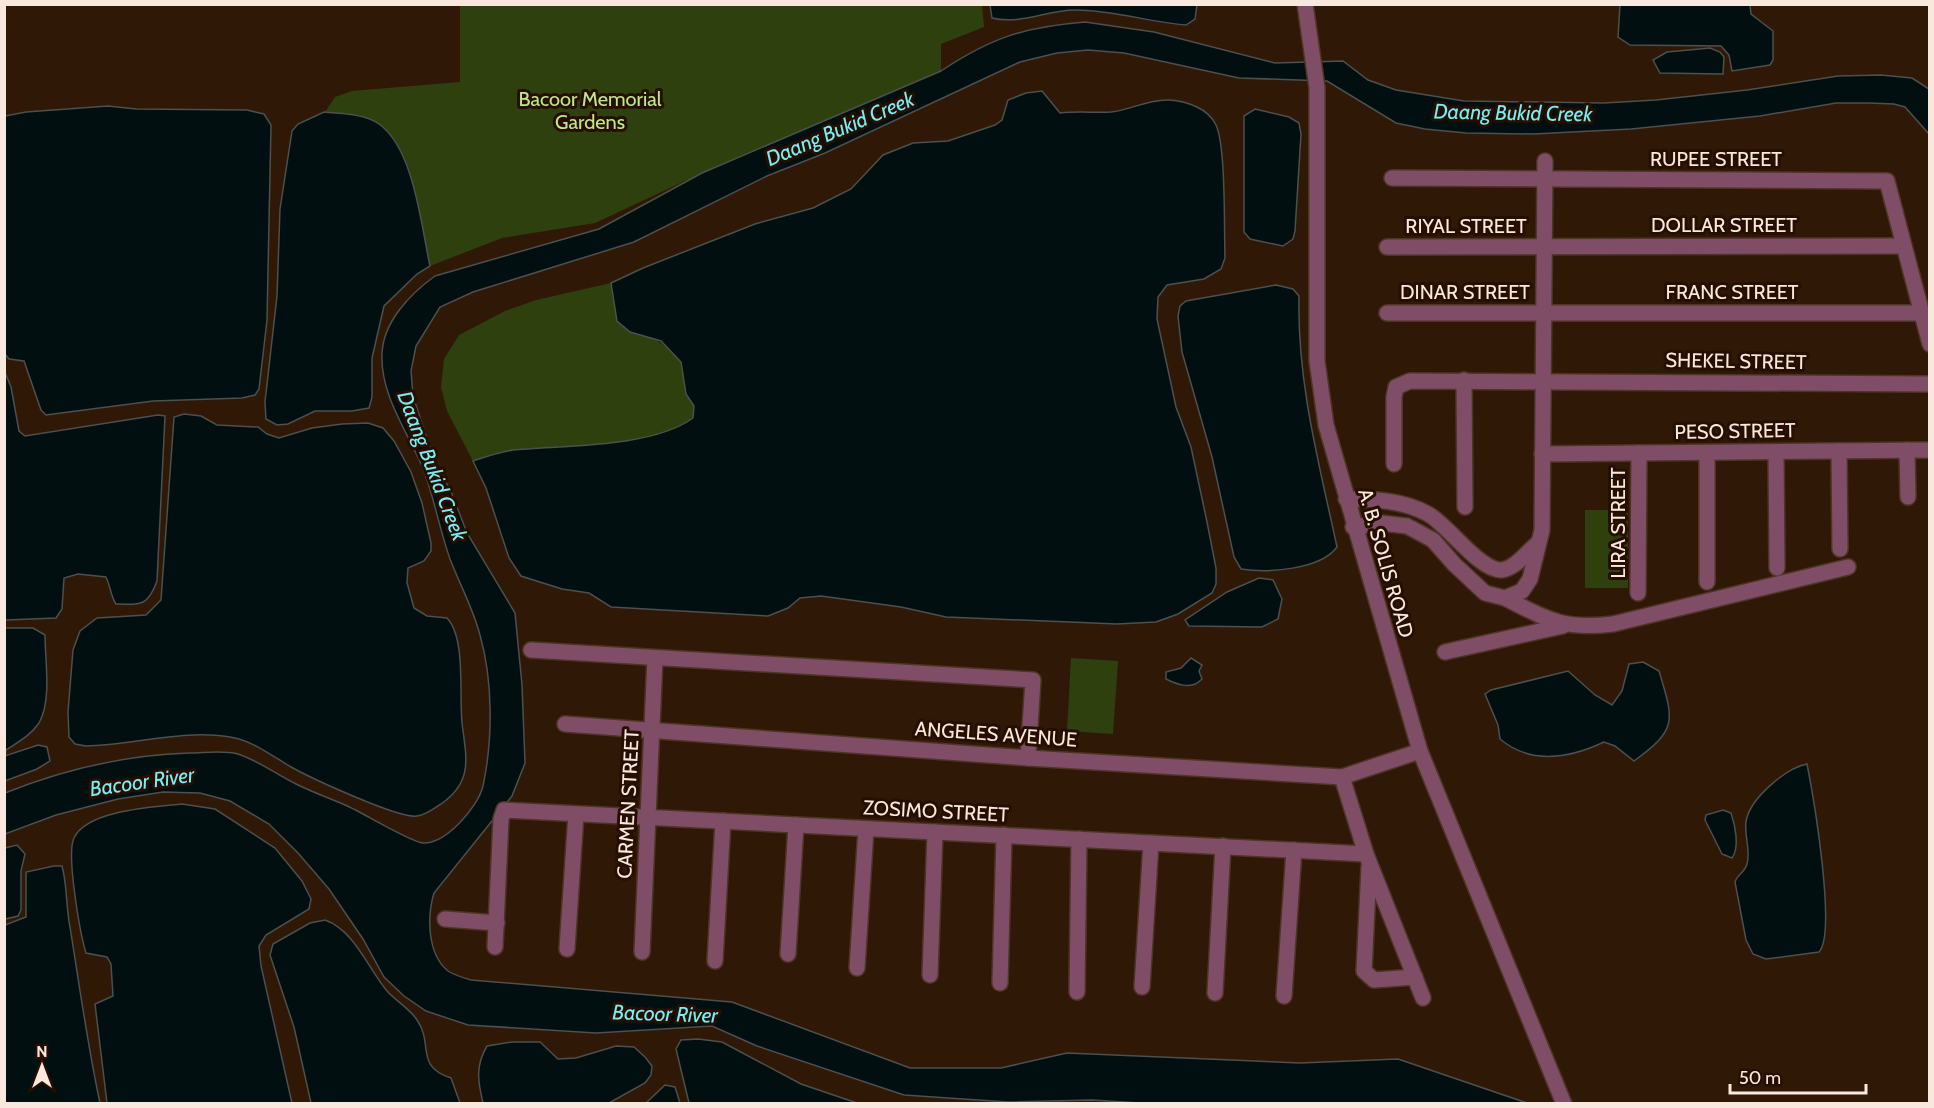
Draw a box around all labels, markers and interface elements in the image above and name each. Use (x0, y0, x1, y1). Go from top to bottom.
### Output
water label: Daang Bukid Creek (762, 86, 919, 171)
park label: Bacoor Memorial Gardens (519, 87, 662, 134)
water label: Daang Bukid Creek (1434, 99, 1593, 126)
street label: RUPEE STREET (1650, 147, 1782, 171)
street label: DOLLAR STREET (1651, 213, 1797, 237)
street label: RIYAL STREET (1405, 214, 1527, 238)
street label: DINAR STREET (1400, 280, 1530, 304)
street label: FRANC STREET (1666, 280, 1799, 304)
street label: SHEKEL STREET (1665, 348, 1807, 374)
water label: Daang Bukid Creek (392, 387, 473, 545)
street label: PESO STREET (1674, 418, 1796, 444)
street label: LIRA STREET (1606, 467, 1630, 579)
street label: A. B. SOLIS ROAD (1353, 486, 1419, 640)
street label: ANGELES AVENUE (914, 716, 1078, 752)
street label: CARMEN STREET (612, 728, 644, 879)
water label: Bacoor River (88, 762, 197, 801)
street label: ZOSIMO STREET (862, 795, 1010, 827)
water label: Bacoor River (612, 999, 720, 1028)
north arrow (12, 1036, 72, 1096)
text: N (36, 1042, 48, 1061)
scale bar (1730, 1057, 1866, 1095)
text: 50 m (1739, 1067, 1781, 1089)

